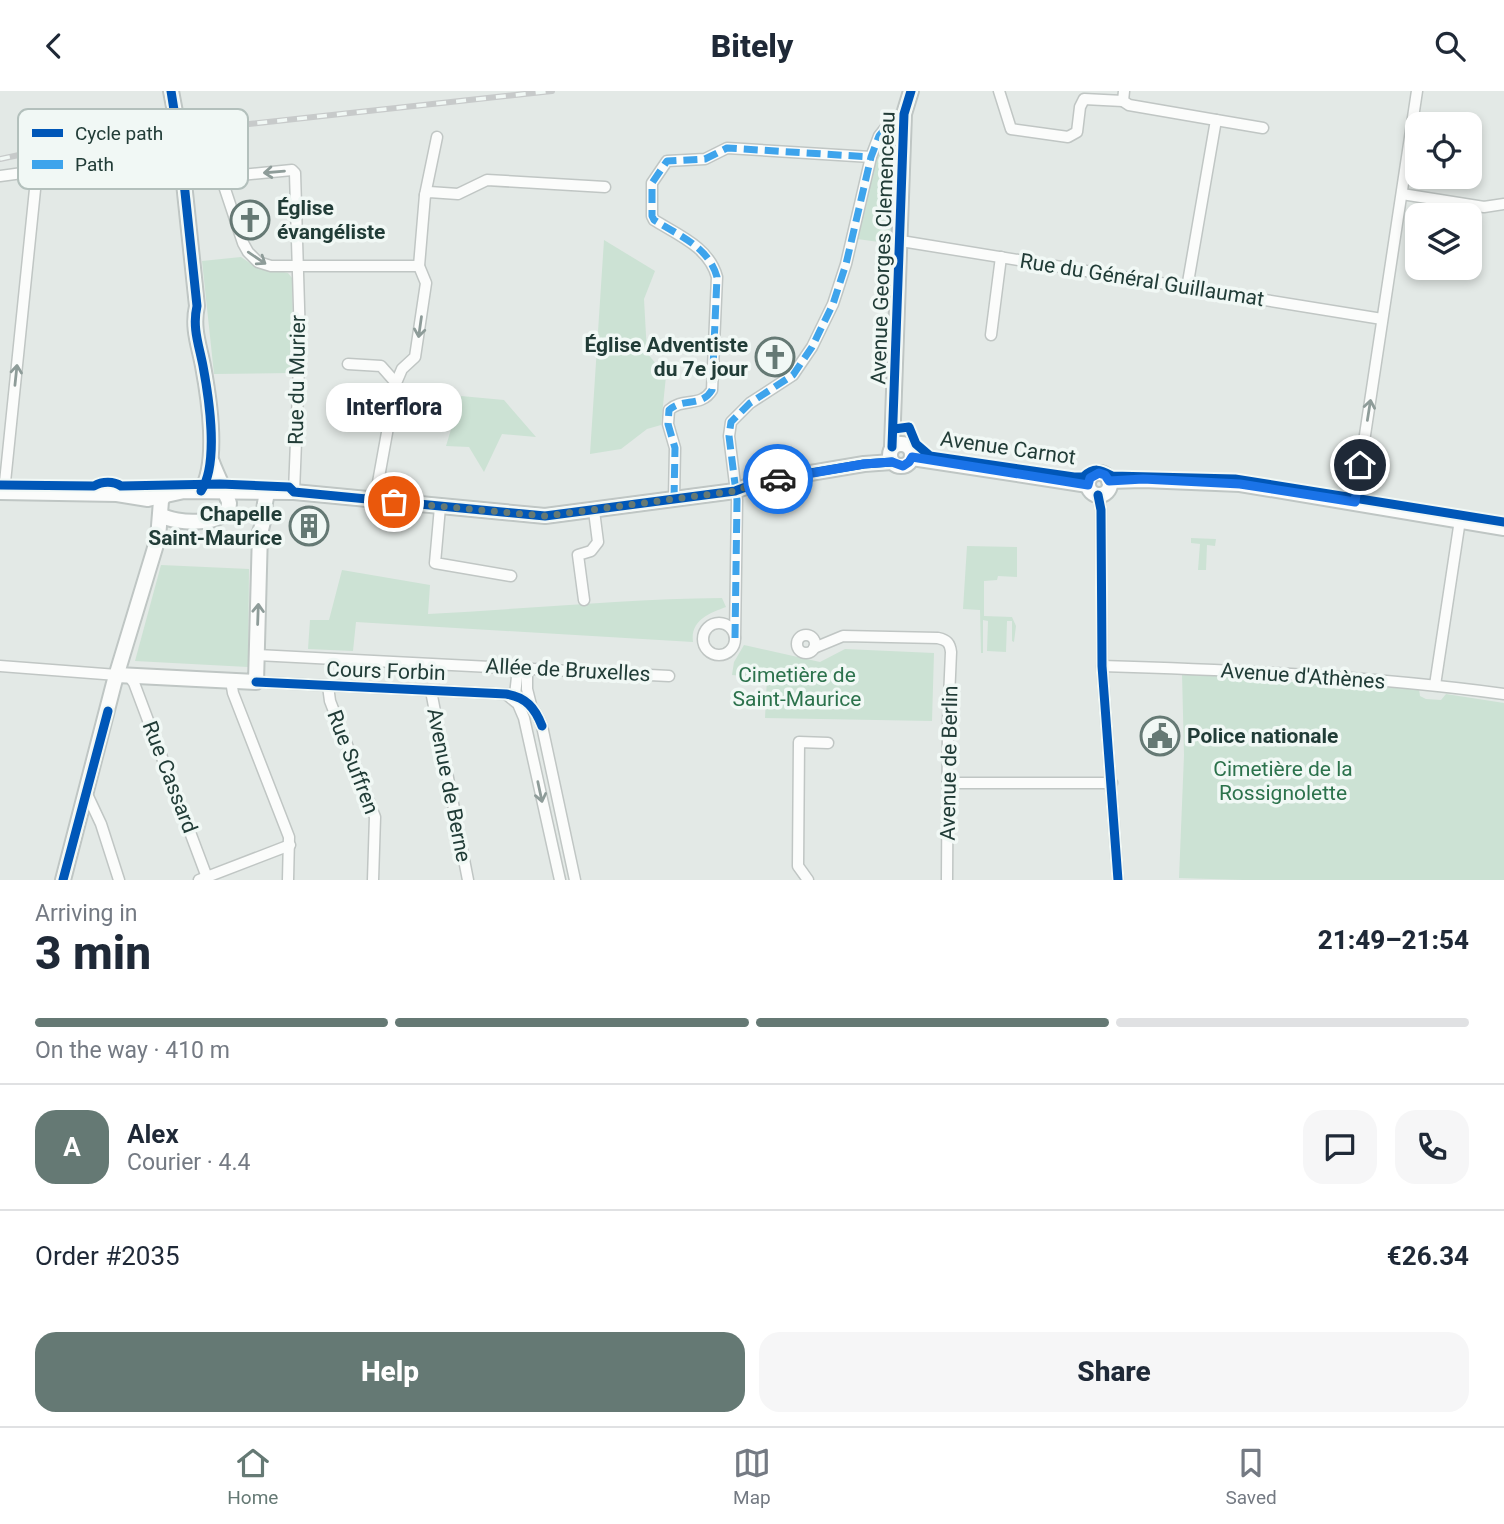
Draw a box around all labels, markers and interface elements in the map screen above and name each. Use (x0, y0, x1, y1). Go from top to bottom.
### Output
icon: back (35, 27, 73, 65)
text: Bitely (711, 27, 793, 65)
icon: search (1431, 27, 1469, 65)
legend (18, 109, 248, 189)
street label: Avenue Georges Clemenceau (866, 111, 900, 385)
map controls (1405, 112, 1482, 280)
button: locate (1405, 112, 1482, 189)
text: Cycle path (75, 122, 163, 145)
text: Path (75, 153, 114, 176)
one-way arrow (263, 166, 285, 179)
place label: Église évangéliste (277, 196, 385, 244)
church icon: Église évangéliste (229, 199, 271, 241)
button: layers (1405, 203, 1482, 280)
street label: Rue du Général Guillaumat (1018, 249, 1266, 311)
one-way arrow (247, 251, 266, 265)
street label: Rue du Murier (284, 315, 310, 445)
one-way arrow (413, 315, 426, 338)
place label: Église Adventiste du 7e jour (584, 333, 748, 381)
church icon: Église Adventiste du 7e jour (754, 336, 796, 378)
one-way arrow (10, 364, 23, 387)
callout: Interflora (326, 383, 462, 432)
text: Interflora (346, 394, 442, 421)
one-way arrow (1363, 399, 1376, 422)
street label: Avenue Carnot (939, 427, 1077, 469)
pin (1330, 435, 1390, 495)
courier (743, 444, 813, 514)
icon: home (1341, 446, 1379, 484)
icon: car (759, 460, 797, 498)
pin (364, 472, 424, 532)
icon: bag (375, 483, 413, 521)
place label: Chapelle Saint-Maurice (148, 502, 282, 550)
building icon: Chapelle Saint-Maurice (288, 505, 330, 547)
one-way arrow (251, 602, 264, 625)
street label: Allée de Bruxelles (485, 654, 651, 686)
street label: Cours Forbin (326, 657, 446, 685)
street label: Avenue d'Athènes (1220, 658, 1386, 694)
park label: Cimetière de Saint-Maurice (733, 663, 861, 711)
street label: Avenue de Berlin (936, 685, 962, 841)
street label: Avenue de Berne (422, 706, 476, 864)
street label: Rue Suffren (322, 707, 384, 817)
public building icon: Police nationale (1139, 715, 1181, 757)
street label: Rue Cassard (138, 718, 202, 836)
place label: Police nationale (1187, 724, 1338, 748)
park label: Cimetière de la Rossignolette (1213, 757, 1353, 805)
one-way arrow (534, 780, 548, 803)
text: Arriving in (35, 900, 138, 927)
text: 21:49–21:54 (1318, 925, 1469, 955)
text: 3 min (35, 926, 151, 980)
text: On the way · 410 m (35, 1037, 230, 1064)
button: chat (1303, 1110, 1377, 1184)
button: phone (1395, 1110, 1469, 1184)
text: Alex (127, 1119, 179, 1149)
text: A (63, 1132, 81, 1162)
text: Courier · 4.4 (127, 1149, 250, 1176)
text: Order #2035 (35, 1241, 180, 1271)
text: €26.34 (1387, 1241, 1469, 1271)
button: Help (35, 1332, 745, 1412)
button: Share (759, 1332, 1469, 1412)
tab: Home (227, 1444, 278, 1509)
tab: Map (733, 1444, 771, 1509)
tab: Saved (1225, 1444, 1277, 1509)

